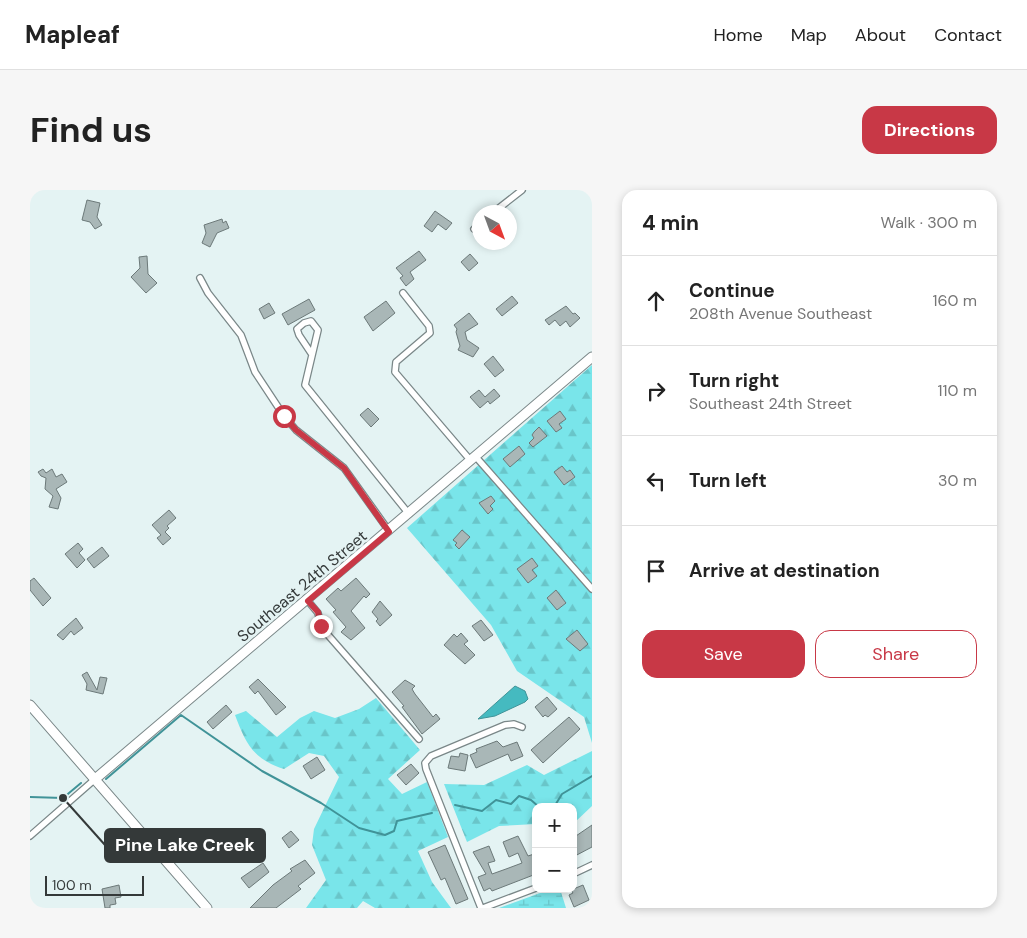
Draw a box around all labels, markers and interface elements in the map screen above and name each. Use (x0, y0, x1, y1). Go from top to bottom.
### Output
text: Mapleaf (25, 19, 120, 50)
text: Home (713, 23, 763, 47)
text: Map (791, 23, 827, 47)
text: About (855, 23, 906, 47)
text: Contact (934, 23, 1002, 47)
button: Directions (862, 106, 997, 154)
text: Find us (30, 107, 152, 153)
north arrow (472, 205, 517, 250)
text: 4 min (642, 209, 699, 237)
text: Walk · 300 m (880, 212, 977, 233)
text: Continue (689, 278, 775, 303)
icon: ahead (642, 287, 670, 315)
text: 160 m (933, 290, 977, 311)
text: 208th Avenue Southeast (689, 303, 872, 324)
text: Turn right (689, 368, 779, 393)
icon: right (642, 377, 670, 405)
text: 110 m (938, 380, 977, 401)
text: Southeast 24th Street (689, 393, 852, 414)
route start (273, 405, 296, 428)
icon: left (642, 467, 670, 495)
text: Turn left (689, 468, 767, 493)
text: 30 m (938, 470, 977, 491)
street label: Southeast 24th Street (233, 526, 371, 646)
icon: arrive (642, 557, 670, 585)
text: Arrive at destination (689, 558, 880, 583)
route end (310, 615, 333, 638)
button: Save (642, 630, 805, 678)
button: Share (815, 630, 977, 678)
map controls (532, 803, 577, 893)
button: + (532, 803, 577, 848)
callout: Pine Lake Creek (105, 829, 265, 862)
text: Pine Lake Creek (115, 833, 256, 857)
button: − (532, 848, 577, 893)
scale bar (45, 873, 144, 896)
text: 100 m (52, 876, 92, 894)

